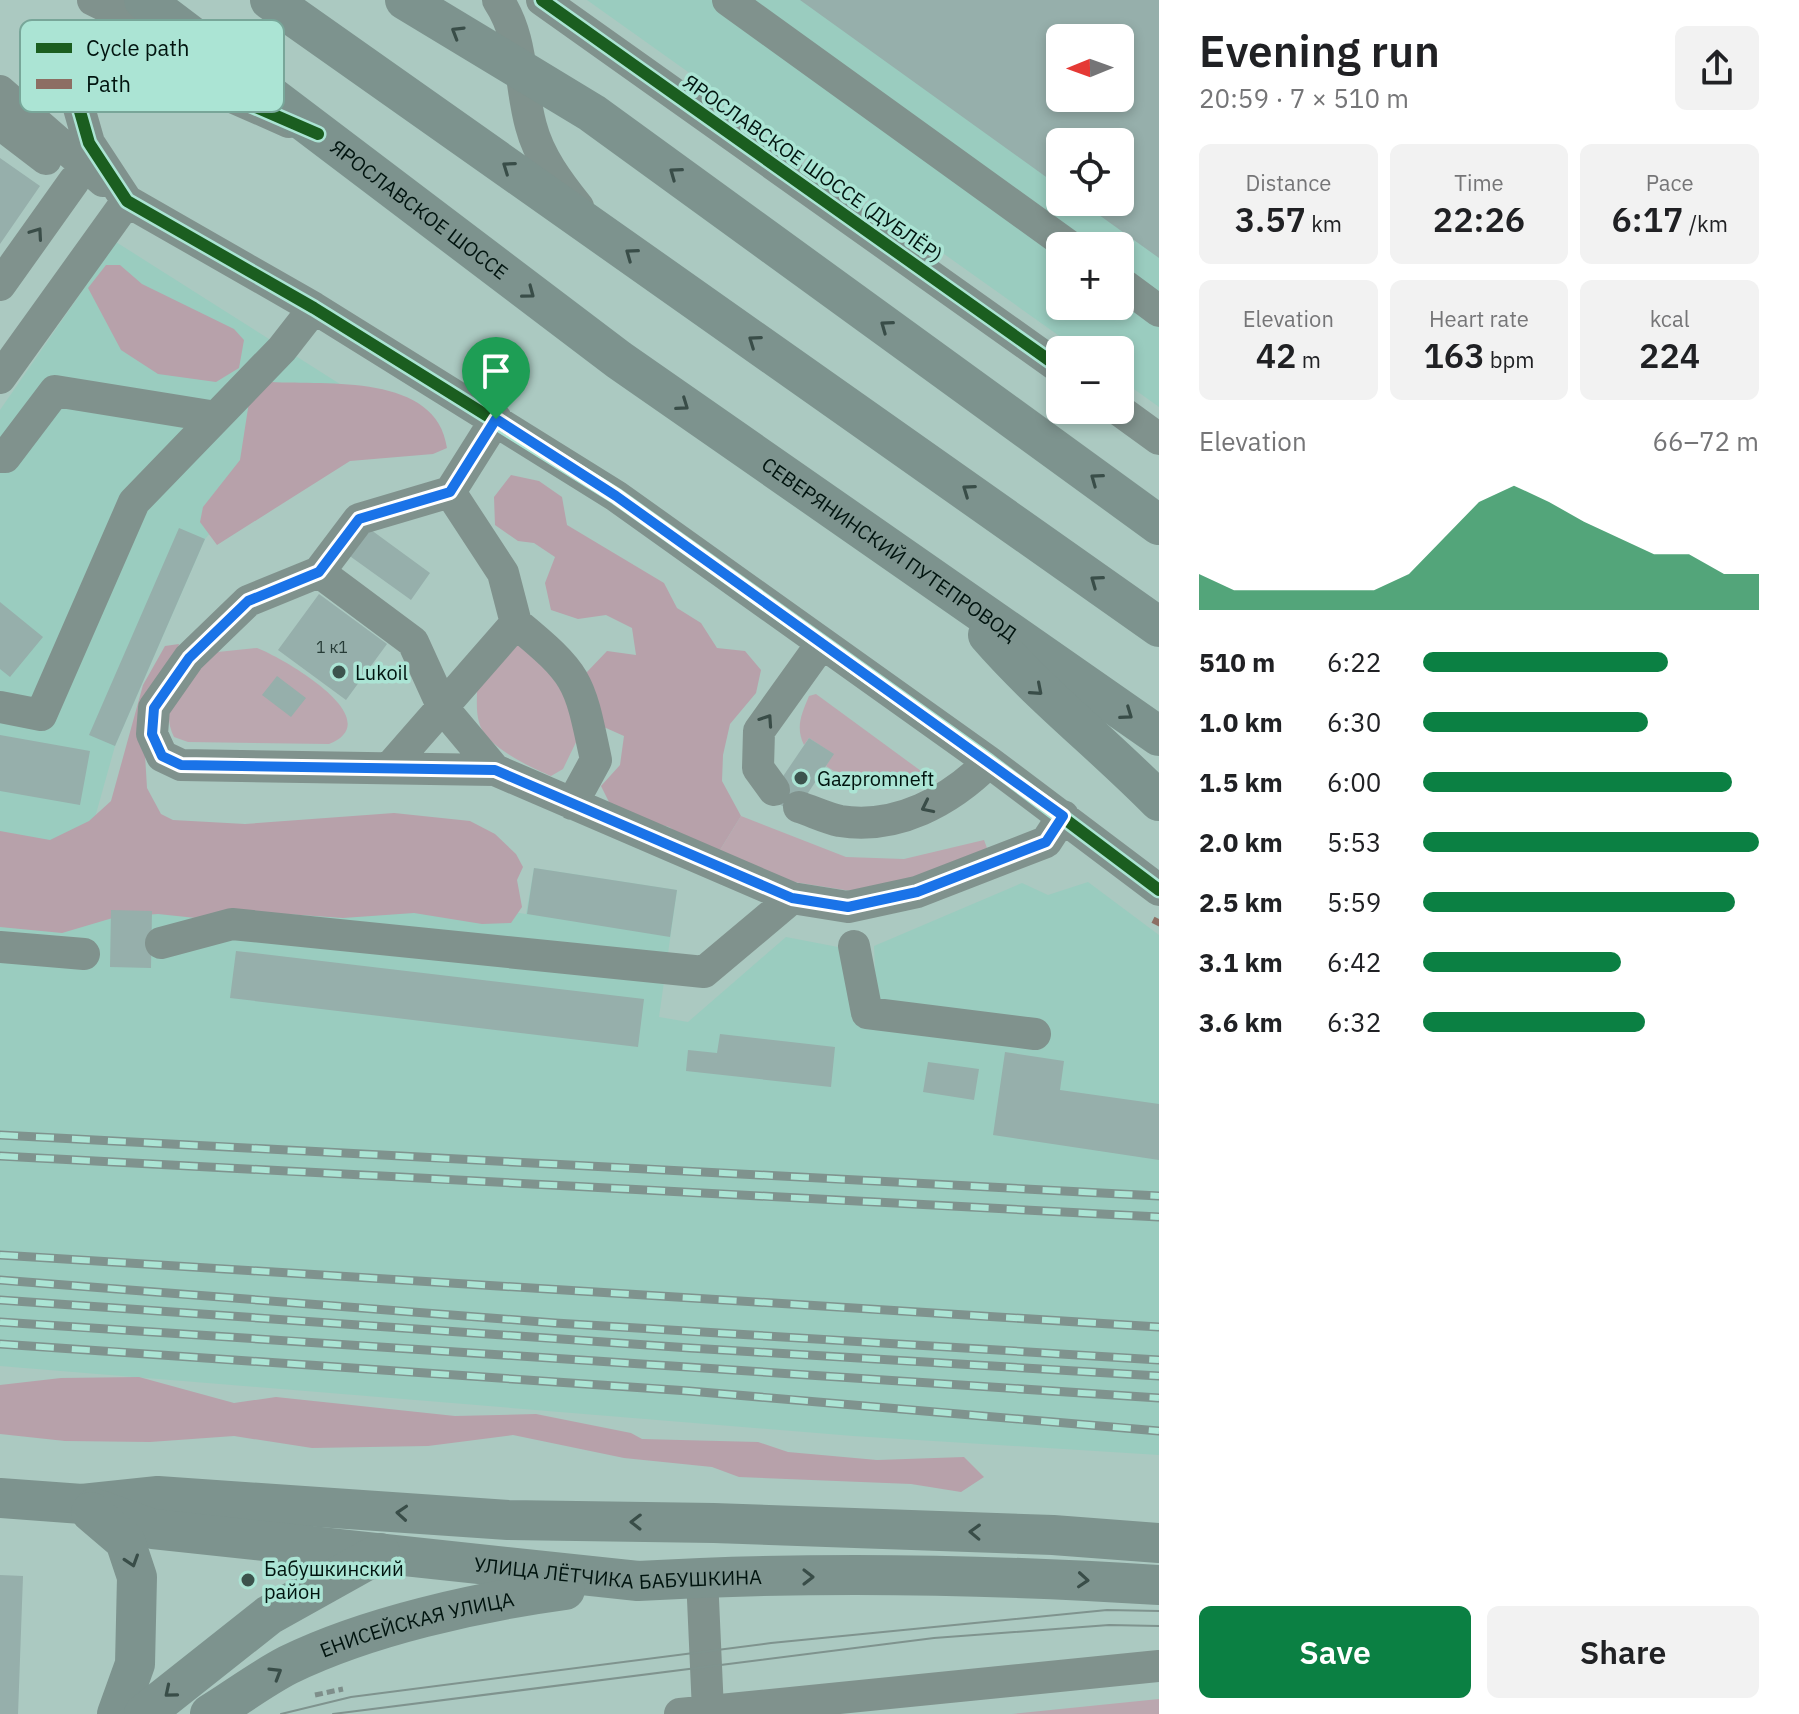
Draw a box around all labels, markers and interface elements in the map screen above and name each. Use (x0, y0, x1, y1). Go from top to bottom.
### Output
legend (20, 20, 284, 112)
text: Evening run (1199, 22, 1440, 79)
north arrow (1046, 24, 1134, 112)
map controls (1046, 24, 1134, 424)
one-way arrow (451, 26, 466, 41)
button: share (1675, 26, 1759, 110)
text: Cycle path (86, 33, 190, 62)
street label: ЯРОСЛАВСКОЕ ШОССЕ (ДУБЛЁР) (678, 68, 948, 268)
text: Path (86, 69, 131, 98)
text: 20:59 · 7 × 510 m (1199, 81, 1409, 115)
button: locate (1046, 128, 1134, 216)
street label: ЯРОСЛАВСКОЕ ШОССЕ (325, 133, 514, 285)
one-way arrow (503, 162, 517, 177)
text: Distance (1245, 168, 1331, 197)
text: Time (1454, 168, 1504, 197)
text: Pace (1646, 168, 1694, 197)
one-way arrow (669, 169, 684, 183)
text: 3.57 (1235, 197, 1306, 241)
text: 22:26 (1433, 197, 1525, 241)
text: 6:17 (1611, 197, 1683, 241)
text: km (1306, 209, 1342, 238)
text: /km (1683, 209, 1728, 238)
one-way arrow (27, 227, 42, 242)
button: + (1046, 232, 1134, 320)
one-way arrow (625, 250, 639, 264)
one-way arrow (521, 283, 535, 297)
text: Elevation (1243, 304, 1334, 333)
text: Heart rate (1429, 304, 1529, 333)
text: kcal (1650, 304, 1690, 333)
one-way arrow (880, 321, 894, 336)
text: 42 (1256, 333, 1297, 377)
text: 163 (1423, 333, 1485, 377)
text: 224 (1639, 333, 1700, 377)
one-way arrow (748, 336, 762, 351)
button: − (1046, 336, 1134, 424)
pin (462, 337, 530, 419)
text: m (1297, 345, 1321, 374)
text: bpm (1485, 345, 1535, 374)
icon: arrive (474, 349, 518, 393)
one-way arrow (675, 395, 689, 410)
text: Elevation (1199, 424, 1307, 458)
text: 66–72 m (1652, 424, 1759, 458)
street label: СЕВЕРЯНИНСКИЙ ПУТЕПРОВОД (757, 450, 1023, 647)
one-way arrow (1090, 474, 1105, 489)
one-way arrow (962, 485, 976, 500)
one-way arrow (1090, 576, 1105, 591)
house number: 1 к1 (316, 637, 348, 657)
text: 510 m (1199, 645, 1275, 679)
text: 6:22 (1327, 645, 1381, 679)
place label: Lukoil (355, 659, 408, 686)
marker: Lukoil (330, 663, 348, 681)
one-way arrow (1028, 680, 1043, 694)
one-way arrow (1119, 704, 1133, 719)
text: 1.0 km (1199, 705, 1283, 739)
text: 6:30 (1327, 705, 1381, 739)
one-way arrow (757, 714, 772, 728)
place label: Gazpromneft (817, 765, 934, 792)
text: 1.5 km (1199, 765, 1283, 799)
text: 6:00 (1327, 765, 1381, 799)
marker: Gazpromneft (792, 769, 810, 787)
one-way arrow (920, 797, 935, 813)
text: 2.0 km (1199, 825, 1283, 859)
text: 5:53 (1327, 825, 1381, 859)
text: 2.5 km (1199, 885, 1283, 919)
text: 5:59 (1327, 885, 1381, 919)
text: 3.1 km (1199, 945, 1283, 979)
text: 6:42 (1327, 945, 1381, 979)
text: 3.6 km (1199, 1005, 1283, 1039)
text: 6:32 (1327, 1005, 1381, 1039)
one-way arrow (395, 1505, 408, 1522)
one-way arrow (629, 1513, 642, 1530)
one-way arrow (968, 1524, 981, 1541)
street label: УЛИЦА ЛЁТЧИКА БАБУШКИНА (473, 1550, 762, 1595)
one-way arrow (122, 1554, 138, 1568)
place label: Бабушкинский район (264, 1555, 404, 1605)
one-way arrow (802, 1568, 815, 1586)
marker: Бабушкинский район (239, 1571, 257, 1589)
one-way arrow (1077, 1571, 1090, 1588)
street label: ЕНИСЕЙСКАЯ УЛИЦА (316, 1585, 516, 1663)
button: Save (1199, 1606, 1471, 1698)
button: Share (1487, 1606, 1759, 1698)
one-way arrow (267, 1667, 282, 1682)
one-way arrow (165, 1682, 180, 1697)

